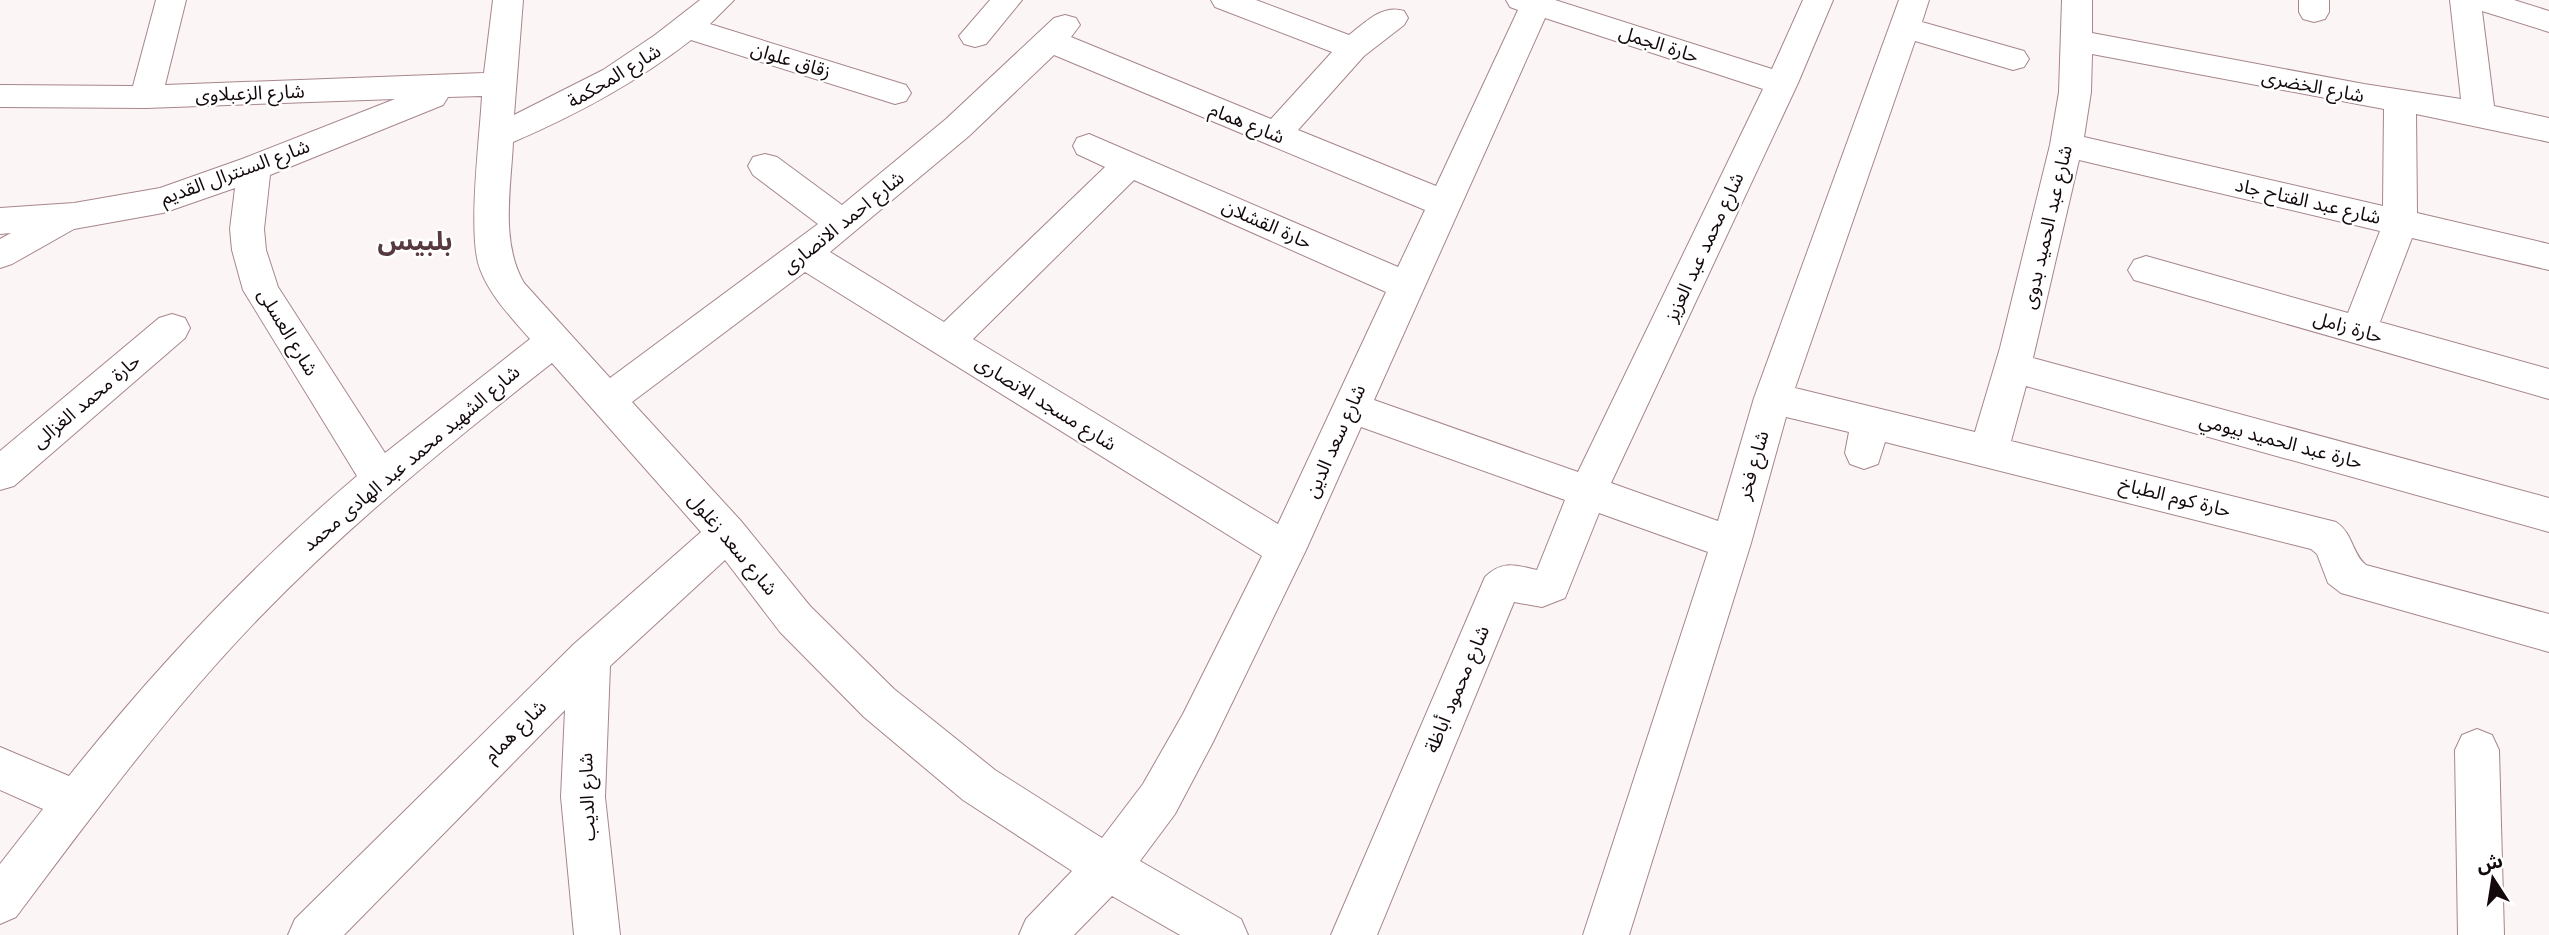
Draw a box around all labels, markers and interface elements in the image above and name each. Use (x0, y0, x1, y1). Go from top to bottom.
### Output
street label: حارة الجمل (1616, 20, 1702, 68)
street label: زقاق علوان (748, 37, 834, 83)
street label: شارع المحكمة (563, 39, 666, 115)
street label: شارع الخضرى (2259, 65, 2366, 109)
street label: شارع الزعبلاوى (195, 80, 305, 108)
street label: شارع همام (1205, 98, 1288, 151)
street label: شارع السنترال القديم (157, 134, 314, 212)
street label: شارع عبد الحميد بدوى (2017, 143, 2079, 311)
street label: شارع احمد الانصارى (777, 166, 910, 280)
street label: شارع محمد عبد العزيز (1659, 169, 1750, 327)
street label: شارع عبد الفتاح جاد (2233, 173, 2383, 231)
street label: حارة القشلان (1219, 194, 1315, 254)
district label: بلبيس (377, 225, 453, 256)
street label: شارع العسلى (251, 284, 323, 381)
street label: حارة زامل (2311, 306, 2385, 348)
street label: حارة محمد الغزالى (27, 349, 145, 453)
street label: شارع مسجد الانصارى (970, 350, 1121, 457)
street label: شارع الشهيد محمد عبد الهادى محمد (298, 360, 526, 557)
street label: شارع سعد الدين (1300, 381, 1372, 502)
street label: حارة عبد الحميد بيومي (2196, 408, 2365, 477)
street label: شارع فخر (1732, 428, 1776, 504)
street label: حارة كوم الطباخ (2116, 472, 2233, 525)
street label: شارع سعد زغلول (682, 488, 782, 601)
street label: شارع محمود أباظة (1420, 622, 1496, 757)
street label: شارع همام (479, 695, 553, 769)
street label: شارع الديب (574, 752, 602, 842)
north arrow (2458, 844, 2528, 914)
text: ش (2474, 849, 2505, 877)

